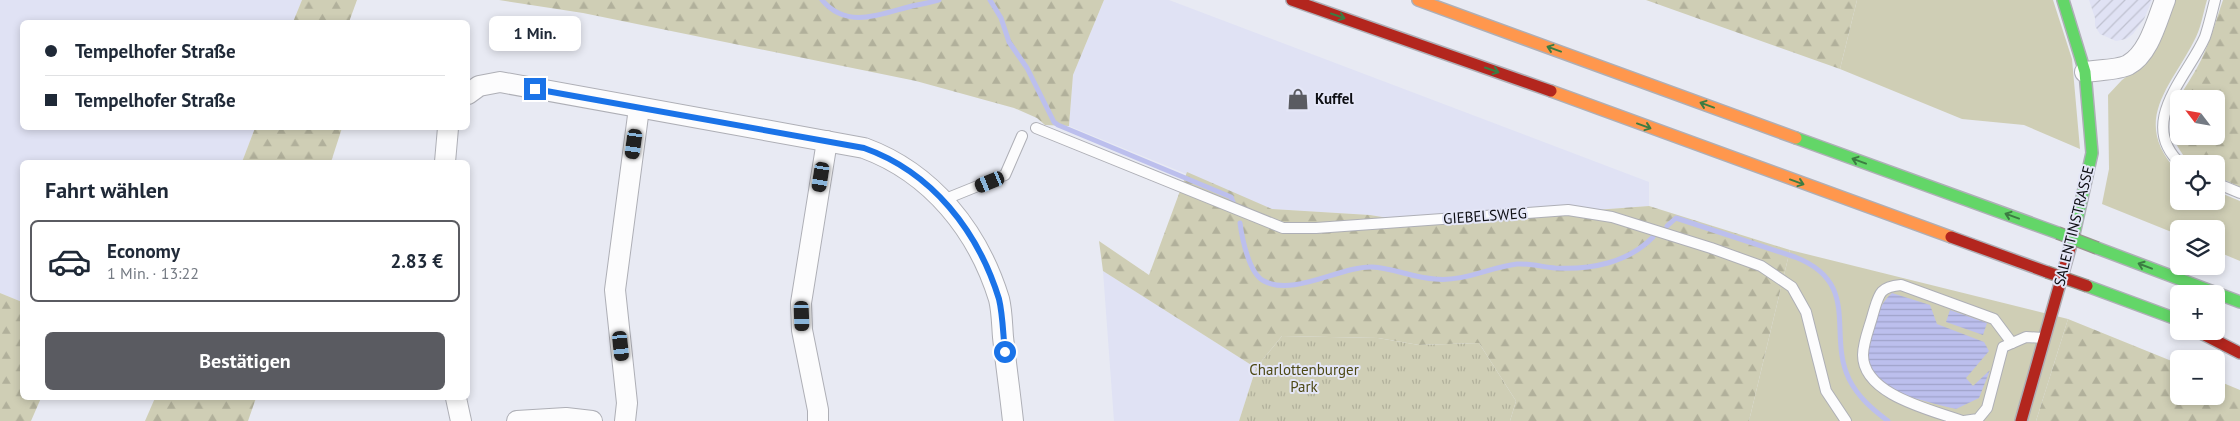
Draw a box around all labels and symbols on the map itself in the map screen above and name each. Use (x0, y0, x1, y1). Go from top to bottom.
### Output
one-way arrow (1330, 12, 1346, 21)
callout: 1 Min. (489, 17, 581, 52)
one-way arrow (1547, 44, 1562, 53)
one-way arrow (1484, 66, 1499, 75)
route end (524, 78, 546, 100)
shop icon: Kuffel (1285, 86, 1311, 112)
place label: Kuffel (1315, 89, 1354, 108)
north arrow (2170, 90, 2225, 145)
one-way arrow (1700, 100, 1715, 109)
one-way arrow (1636, 122, 1652, 131)
car (624, 128, 643, 160)
one-way arrow (1852, 156, 1868, 165)
car (811, 161, 830, 193)
street label: SALENTINSTRASSE (2049, 164, 2098, 288)
car (973, 169, 1006, 195)
one-way arrow (1789, 177, 1805, 187)
street label: GIEBELSWEG (1443, 203, 1527, 228)
one-way arrow (2005, 211, 2020, 220)
one-way arrow (2138, 261, 2154, 270)
car (793, 301, 810, 331)
car (611, 330, 630, 362)
route start (994, 341, 1016, 363)
park label: Charlottenburger Park (1249, 360, 1359, 396)

